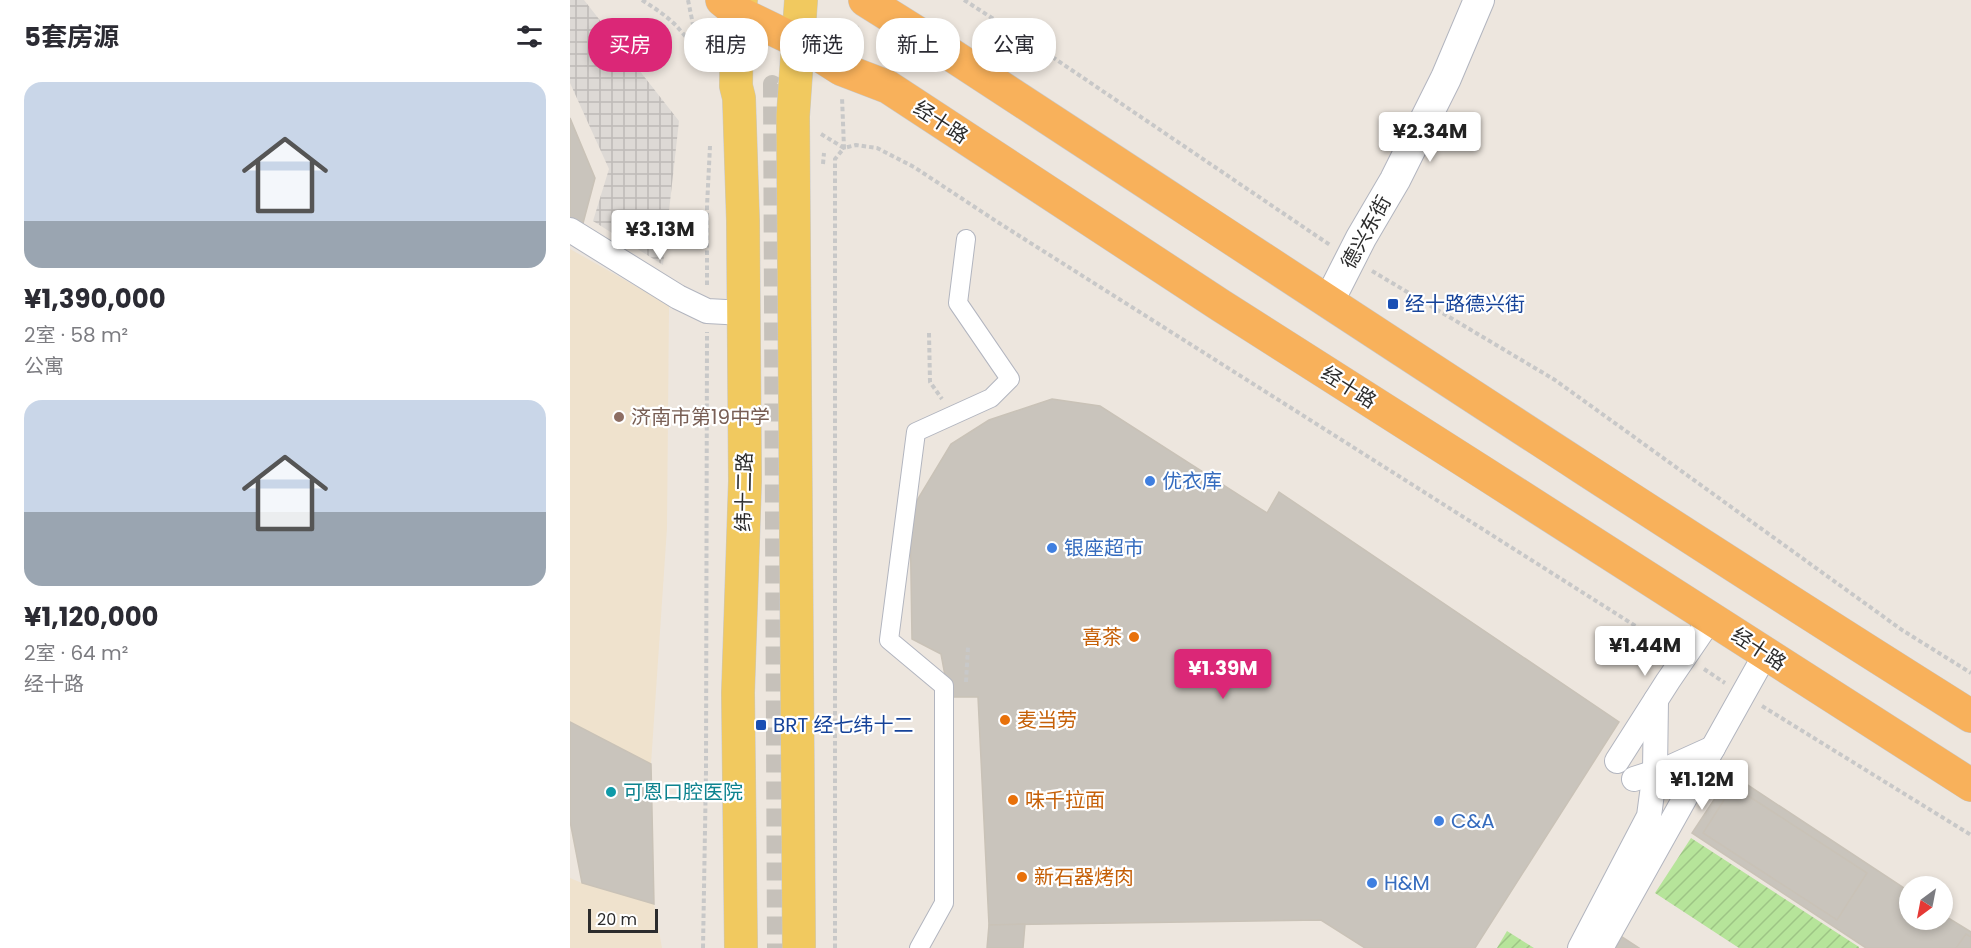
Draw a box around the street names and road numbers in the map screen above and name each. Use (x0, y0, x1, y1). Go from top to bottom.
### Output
street label: 经十路 (908, 94, 974, 150)
street label: 德兴东街 (1334, 190, 1398, 274)
street label: 经十路 (1316, 359, 1382, 415)
street label: 纬十二路 (729, 452, 759, 532)
street label: 经十路 (1726, 621, 1792, 677)

